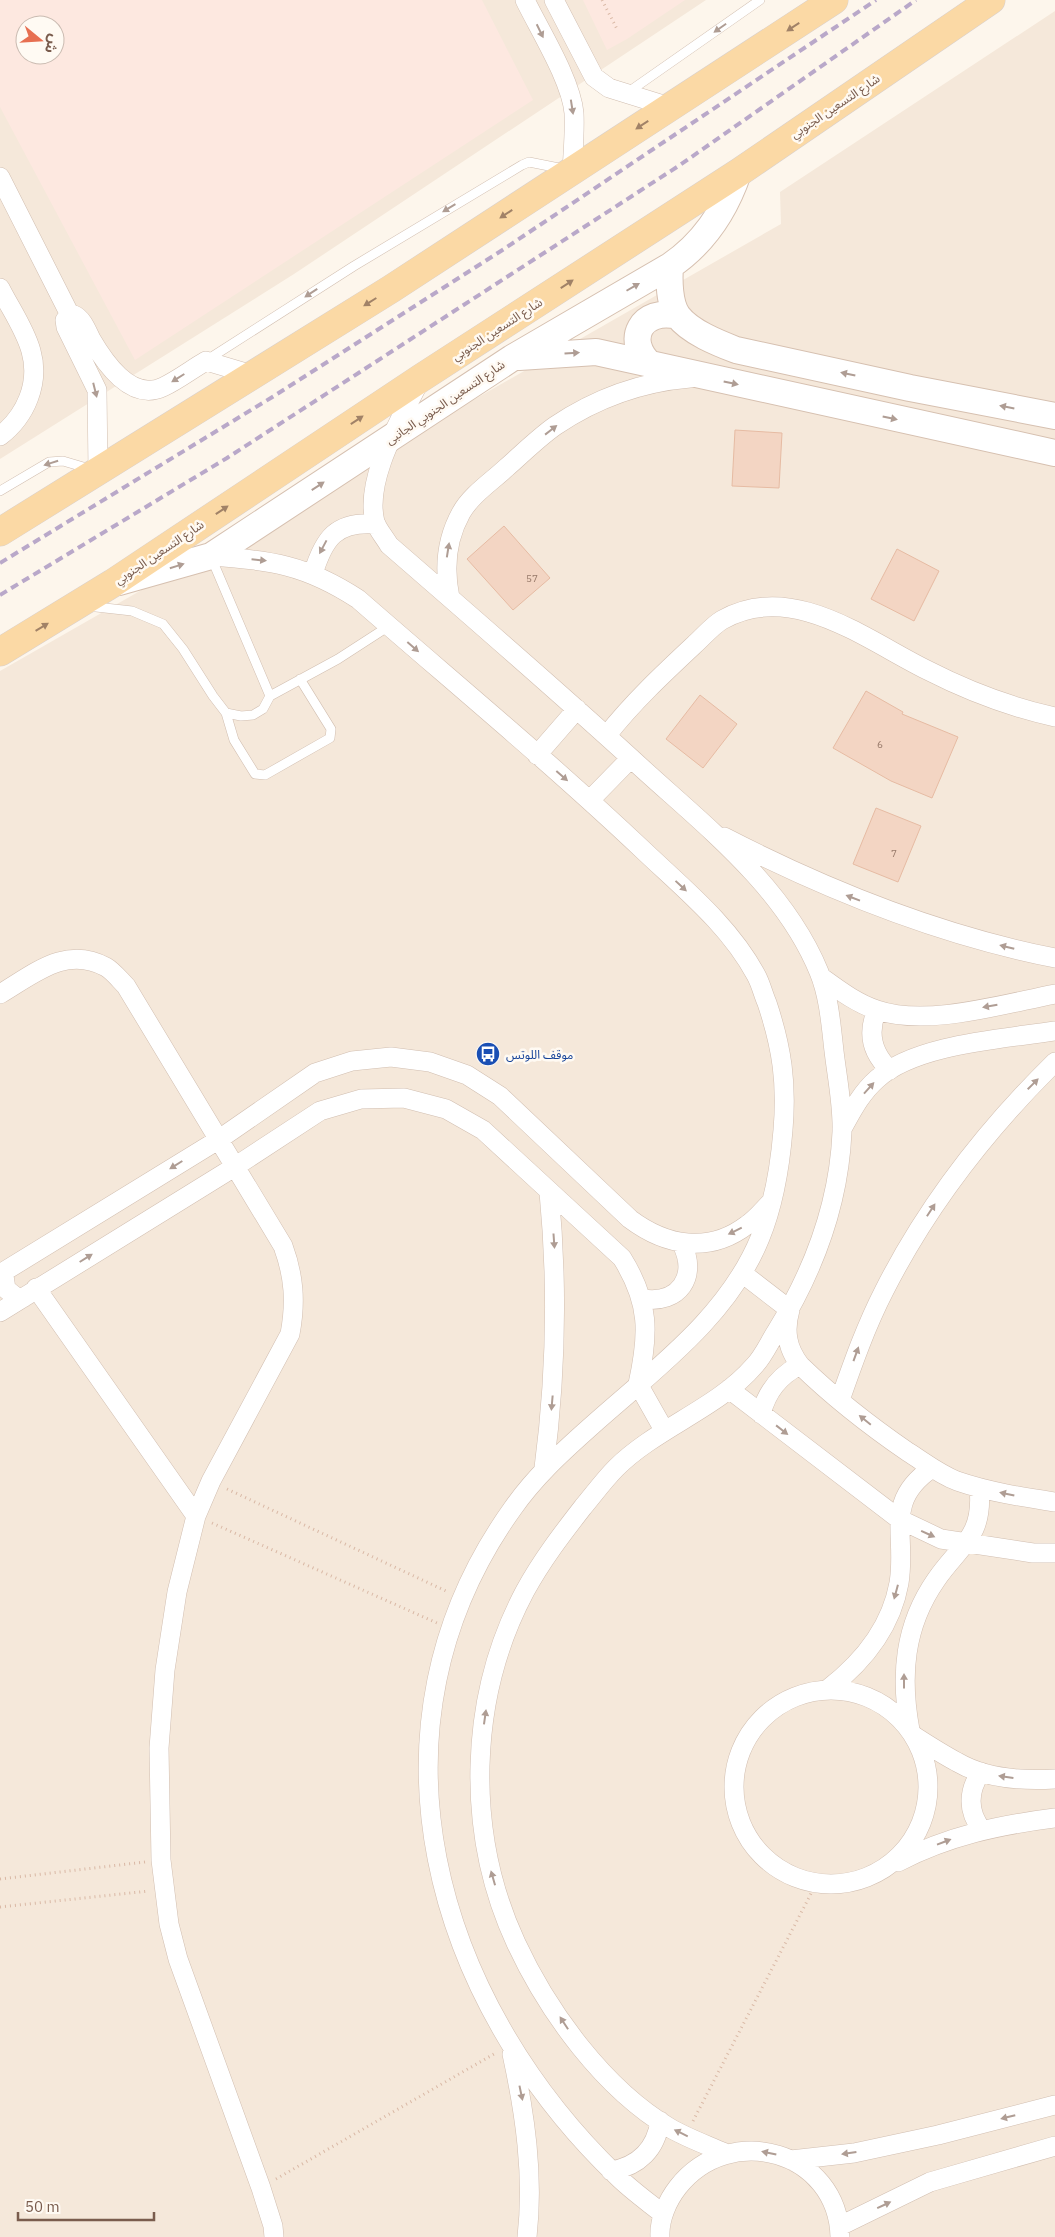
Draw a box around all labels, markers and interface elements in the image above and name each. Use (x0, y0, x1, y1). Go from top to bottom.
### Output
north arrow (15, 15, 65, 65)
one-way arrow (786, 22, 800, 31)
one-way arrow (713, 23, 727, 33)
one-way arrow (536, 24, 544, 38)
text: ش (41, 32, 64, 56)
street label: شارع التسعين الجنوبي (787, 71, 884, 144)
one-way arrow (569, 100, 577, 116)
one-way arrow (636, 120, 649, 130)
one-way arrow (443, 204, 456, 213)
one-way arrow (500, 209, 513, 219)
one-way arrow (560, 279, 573, 288)
one-way arrow (626, 283, 639, 292)
one-way arrow (304, 289, 317, 298)
street label: شارع التسعين الجنوبي (449, 294, 546, 366)
one-way arrow (363, 297, 376, 307)
one-way arrow (564, 348, 580, 356)
street label: شارع التسعين الجنوبي الجانبى (382, 356, 509, 450)
one-way arrow (840, 370, 855, 378)
one-way arrow (171, 374, 184, 383)
one-way arrow (723, 379, 738, 387)
one-way arrow (92, 383, 100, 398)
one-way arrow (999, 402, 1015, 410)
one-way arrow (882, 414, 897, 422)
one-way arrow (351, 415, 364, 425)
one-way arrow (544, 424, 557, 435)
one-way arrow (43, 460, 58, 468)
one-way arrow (311, 481, 324, 491)
one-way arrow (215, 506, 229, 515)
street label: شارع التسعين الجنوبي (111, 517, 208, 590)
one-way arrow (319, 540, 327, 555)
one-way arrow (444, 541, 452, 557)
one-way arrow (251, 556, 267, 564)
one-way arrow (170, 562, 185, 570)
house number: 57 (526, 572, 538, 585)
one-way arrow (35, 622, 48, 632)
one-way arrow (406, 641, 418, 653)
house number: 6 (877, 738, 883, 751)
one-way arrow (555, 770, 567, 782)
house number: 7 (891, 847, 897, 860)
one-way arrow (675, 880, 687, 892)
one-way arrow (846, 893, 860, 901)
one-way arrow (1000, 943, 1015, 951)
one-way arrow (981, 1003, 997, 1011)
bus stop icon: موقف اللوتس (475, 1041, 501, 1067)
place label: موقف اللوتس (506, 1047, 573, 1062)
one-way arrow (1026, 1078, 1038, 1090)
one-way arrow (863, 1082, 874, 1095)
one-way arrow (170, 1161, 183, 1170)
one-way arrow (926, 1203, 935, 1217)
one-way arrow (728, 1227, 742, 1235)
one-way arrow (550, 1233, 558, 1249)
one-way arrow (80, 1254, 93, 1263)
one-way arrow (852, 1346, 860, 1361)
one-way arrow (547, 1396, 555, 1412)
one-way arrow (858, 1415, 871, 1426)
one-way arrow (775, 1425, 789, 1435)
one-way arrow (999, 1490, 1014, 1498)
one-way arrow (921, 1530, 935, 1538)
one-way arrow (892, 1584, 900, 1599)
one-way arrow (900, 1673, 908, 1689)
one-way arrow (481, 1709, 489, 1725)
one-way arrow (998, 1773, 1014, 1781)
one-way arrow (936, 1838, 951, 1845)
one-way arrow (489, 1871, 497, 1886)
one-way arrow (559, 2016, 569, 2030)
one-way arrow (517, 2085, 525, 2100)
one-way arrow (1000, 2113, 1015, 2121)
one-way arrow (674, 2129, 688, 2137)
one-way arrow (762, 2149, 777, 2157)
one-way arrow (841, 2149, 857, 2157)
scale bar (18, 2190, 154, 2222)
text: 50 m (25, 2197, 60, 2216)
one-way arrow (877, 2201, 891, 2209)

